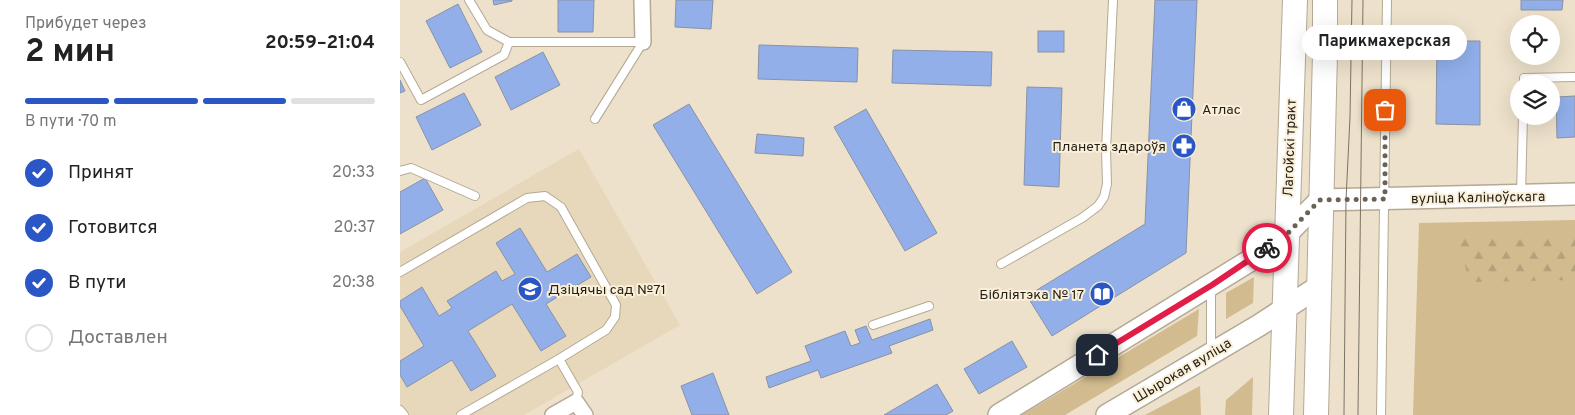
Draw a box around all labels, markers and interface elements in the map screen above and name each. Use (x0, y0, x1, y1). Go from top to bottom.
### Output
text: Прибудет через (25, 14, 147, 34)
map controls (1510, 15, 1560, 125)
button: locate (1510, 15, 1560, 65)
callout: Парикмахерская (1302, 25, 1468, 60)
text: 20:59–21:04 (265, 31, 375, 55)
text: Парикмахерская (1318, 32, 1451, 52)
text: 2 мин (25, 33, 115, 73)
button: layers (1510, 75, 1560, 125)
pin (1364, 89, 1406, 131)
shop icon: Атлас (1171, 96, 1197, 122)
icon: bag (1371, 96, 1399, 124)
street label: Лагойскі тракт (1280, 99, 1301, 197)
place label: Атлас (1202, 102, 1241, 119)
text: В пути · 70 m (25, 112, 117, 132)
pharmacy icon: Планета здароўя (1171, 133, 1197, 159)
place label: Планета здароўя (1052, 139, 1166, 156)
icon: check (25, 159, 53, 187)
text: Принят (68, 161, 134, 185)
text: 20:33 (332, 163, 375, 183)
street label: вуліца Каліноўскага (1411, 189, 1545, 208)
icon: check (25, 214, 53, 242)
text: Готовится (68, 216, 158, 240)
text: 20:37 (334, 218, 375, 238)
courier (1242, 223, 1292, 273)
icon: bike (1253, 234, 1281, 262)
icon: check (25, 269, 53, 297)
text: В пути (68, 271, 126, 295)
text: 20:38 (332, 273, 375, 293)
school or university icon: Дзіцячы сад №71 (517, 276, 543, 302)
library icon: Бібліятэка № 17 (1089, 281, 1115, 307)
place label: Дзіцячы сад №71 (548, 282, 666, 299)
place label: Бібліятэка № 17 (979, 287, 1084, 304)
text: Доставлен (68, 326, 168, 350)
pin (1076, 334, 1118, 376)
street label: Шырокая вуліца (1131, 335, 1235, 407)
icon: home (1083, 341, 1111, 369)

